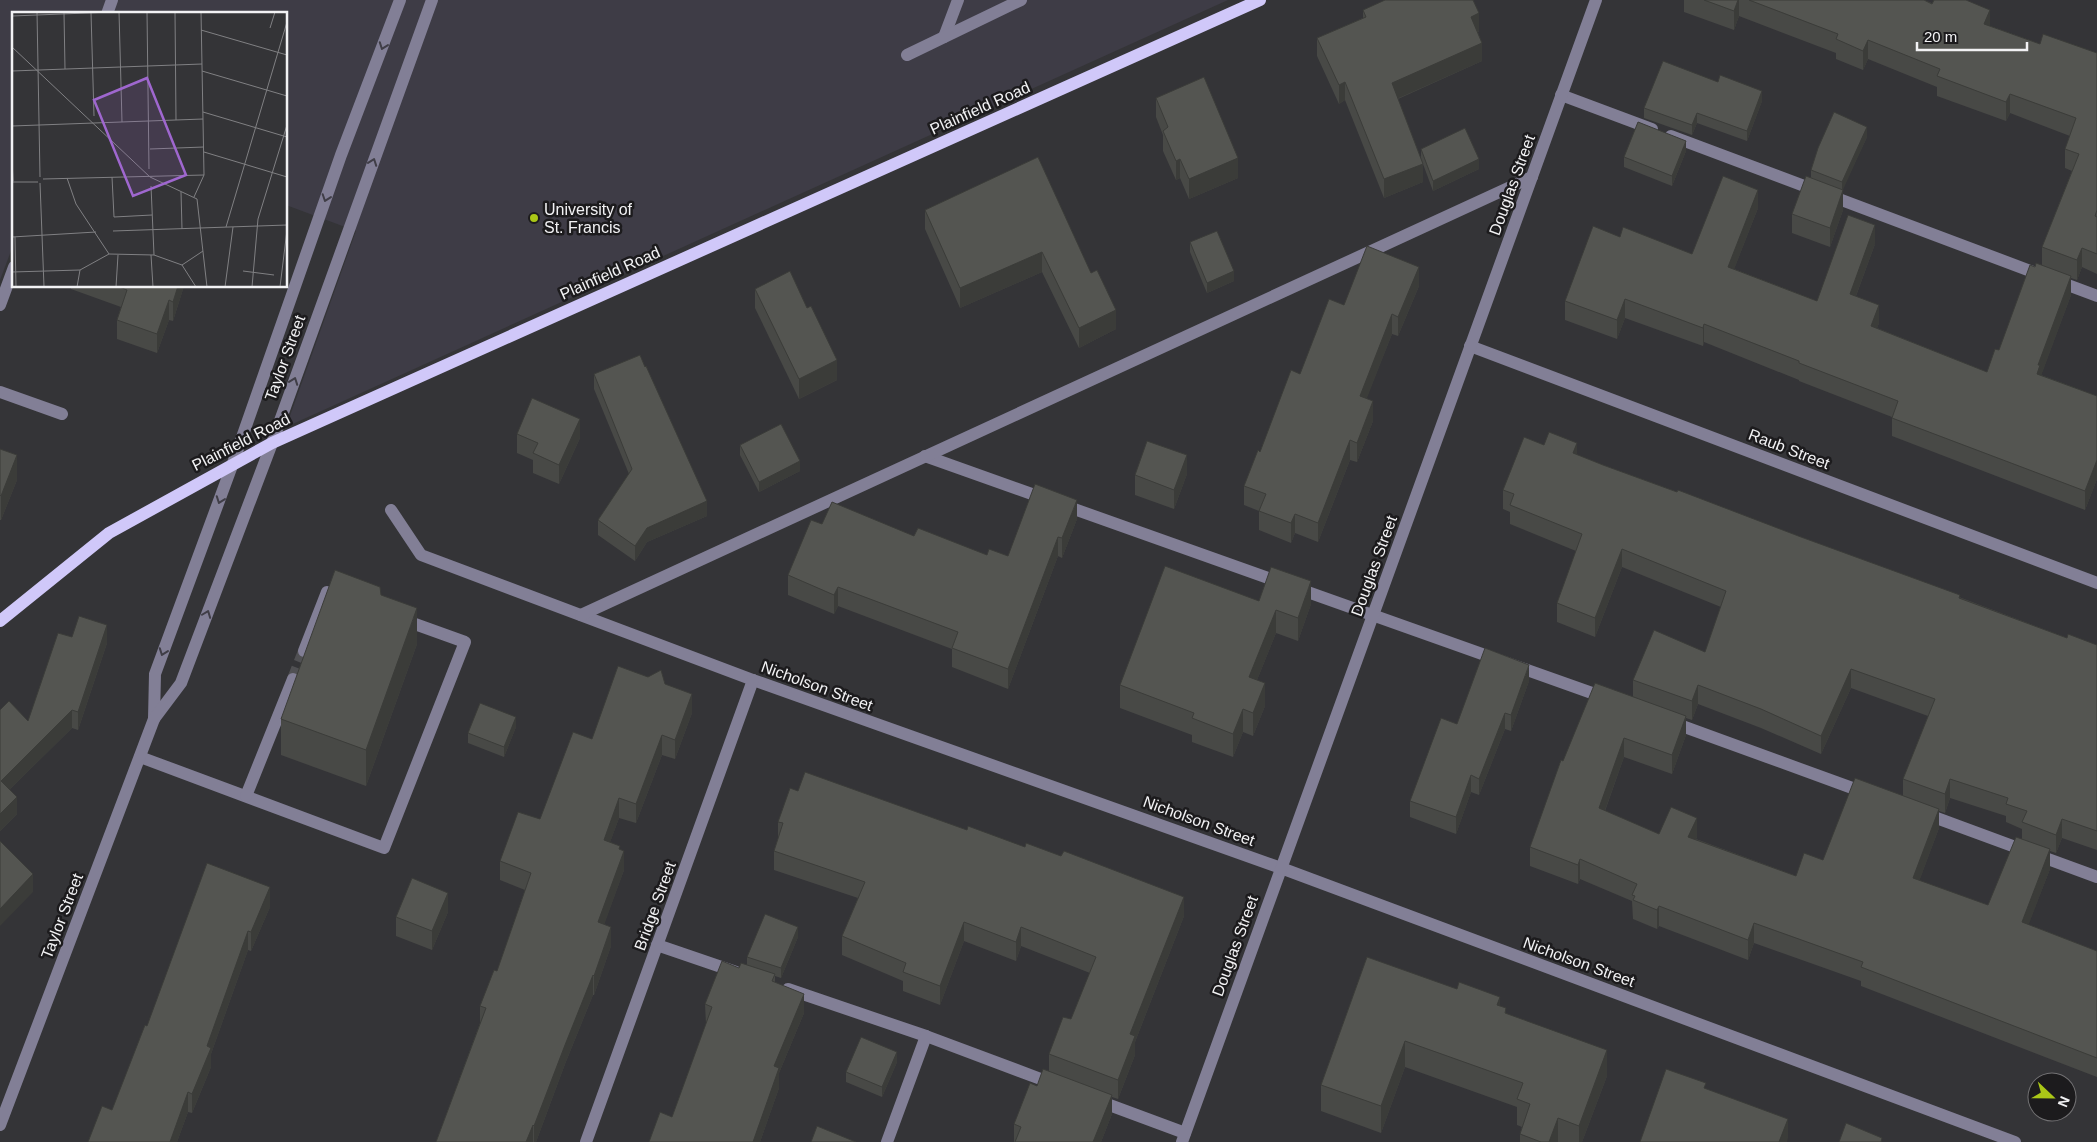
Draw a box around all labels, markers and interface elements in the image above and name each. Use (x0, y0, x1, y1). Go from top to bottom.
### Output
inset map (12, 12, 288, 288)
scale bar (1917, 20, 2027, 52)
text: 20 m (1924, 28, 1957, 45)
one-way arrow (379, 41, 389, 50)
street label: Plainfield Road (927, 78, 1033, 138)
street label: Douglas Street (1486, 132, 1538, 238)
one-way arrow (367, 158, 377, 166)
one-way arrow (322, 193, 332, 202)
place label: University of St. Francis (544, 201, 633, 236)
marker: University of St. Francis (528, 212, 540, 224)
street label: Plainfield Road (557, 243, 663, 303)
street label: Taylor Street (262, 312, 309, 403)
one-way arrow (288, 377, 298, 385)
street label: Plainfield Road (189, 410, 293, 474)
street label: Raub Street (1746, 426, 1832, 472)
one-way arrow (216, 495, 226, 504)
street label: Douglas Street (1348, 513, 1400, 619)
one-way arrow (201, 610, 211, 619)
one-way arrow (159, 647, 169, 656)
street label: Nicholson Street (759, 658, 876, 714)
street label: Nicholson Street (1141, 793, 1258, 849)
street label: Bridge Street (631, 859, 679, 953)
street label: Taylor Street (38, 871, 86, 961)
street label: Douglas Street (1209, 893, 1261, 999)
street label: Nicholson Street (1521, 934, 1638, 990)
north arrow (2027, 1072, 2077, 1122)
text: N (2055, 1094, 2073, 1110)

